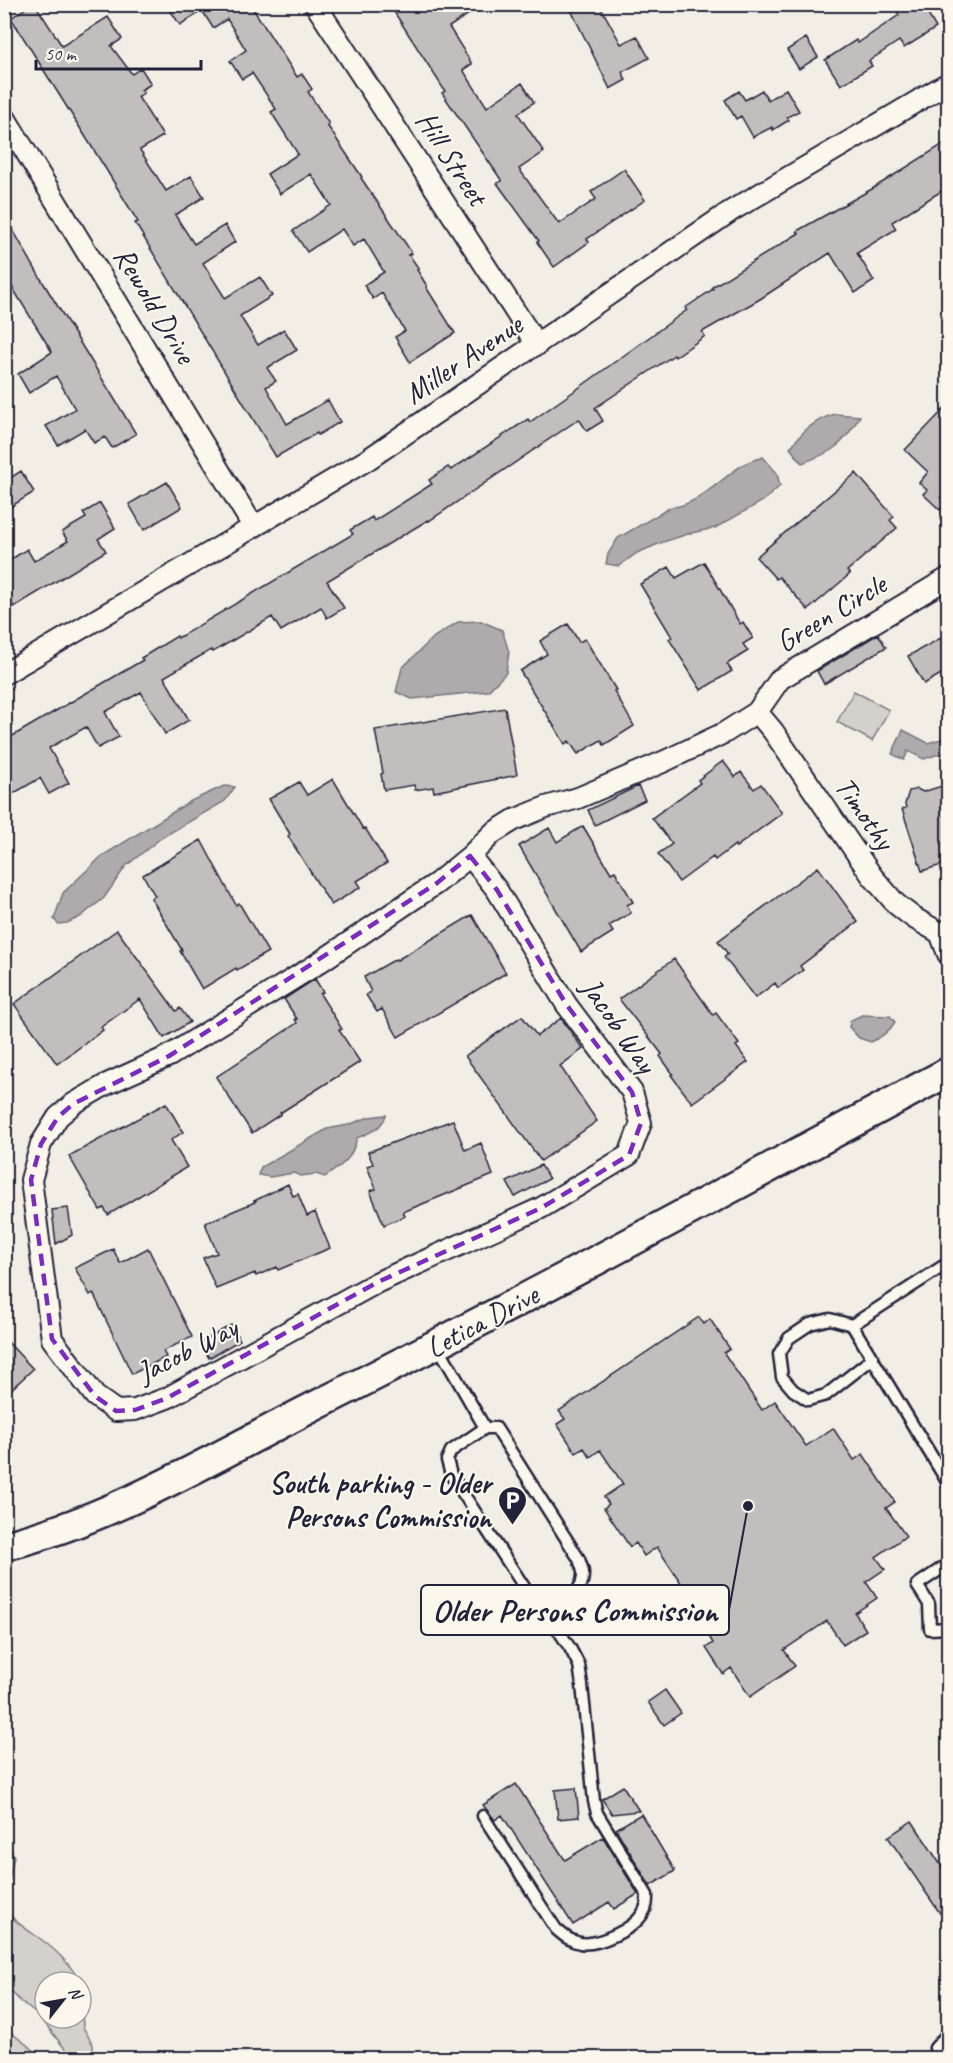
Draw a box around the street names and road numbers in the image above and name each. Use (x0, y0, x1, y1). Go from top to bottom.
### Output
street label: Hill Street (407, 104, 498, 215)
street label: Rewold Drive (105, 240, 206, 372)
street label: Miller Avenue (397, 304, 531, 412)
street label: Green Circle (769, 564, 895, 661)
street label: Timothy (826, 769, 905, 859)
street label: Jacob Way (571, 968, 667, 1082)
street label: Letica Drive (419, 1275, 547, 1366)
street label: Jacob Way (129, 1307, 246, 1392)

